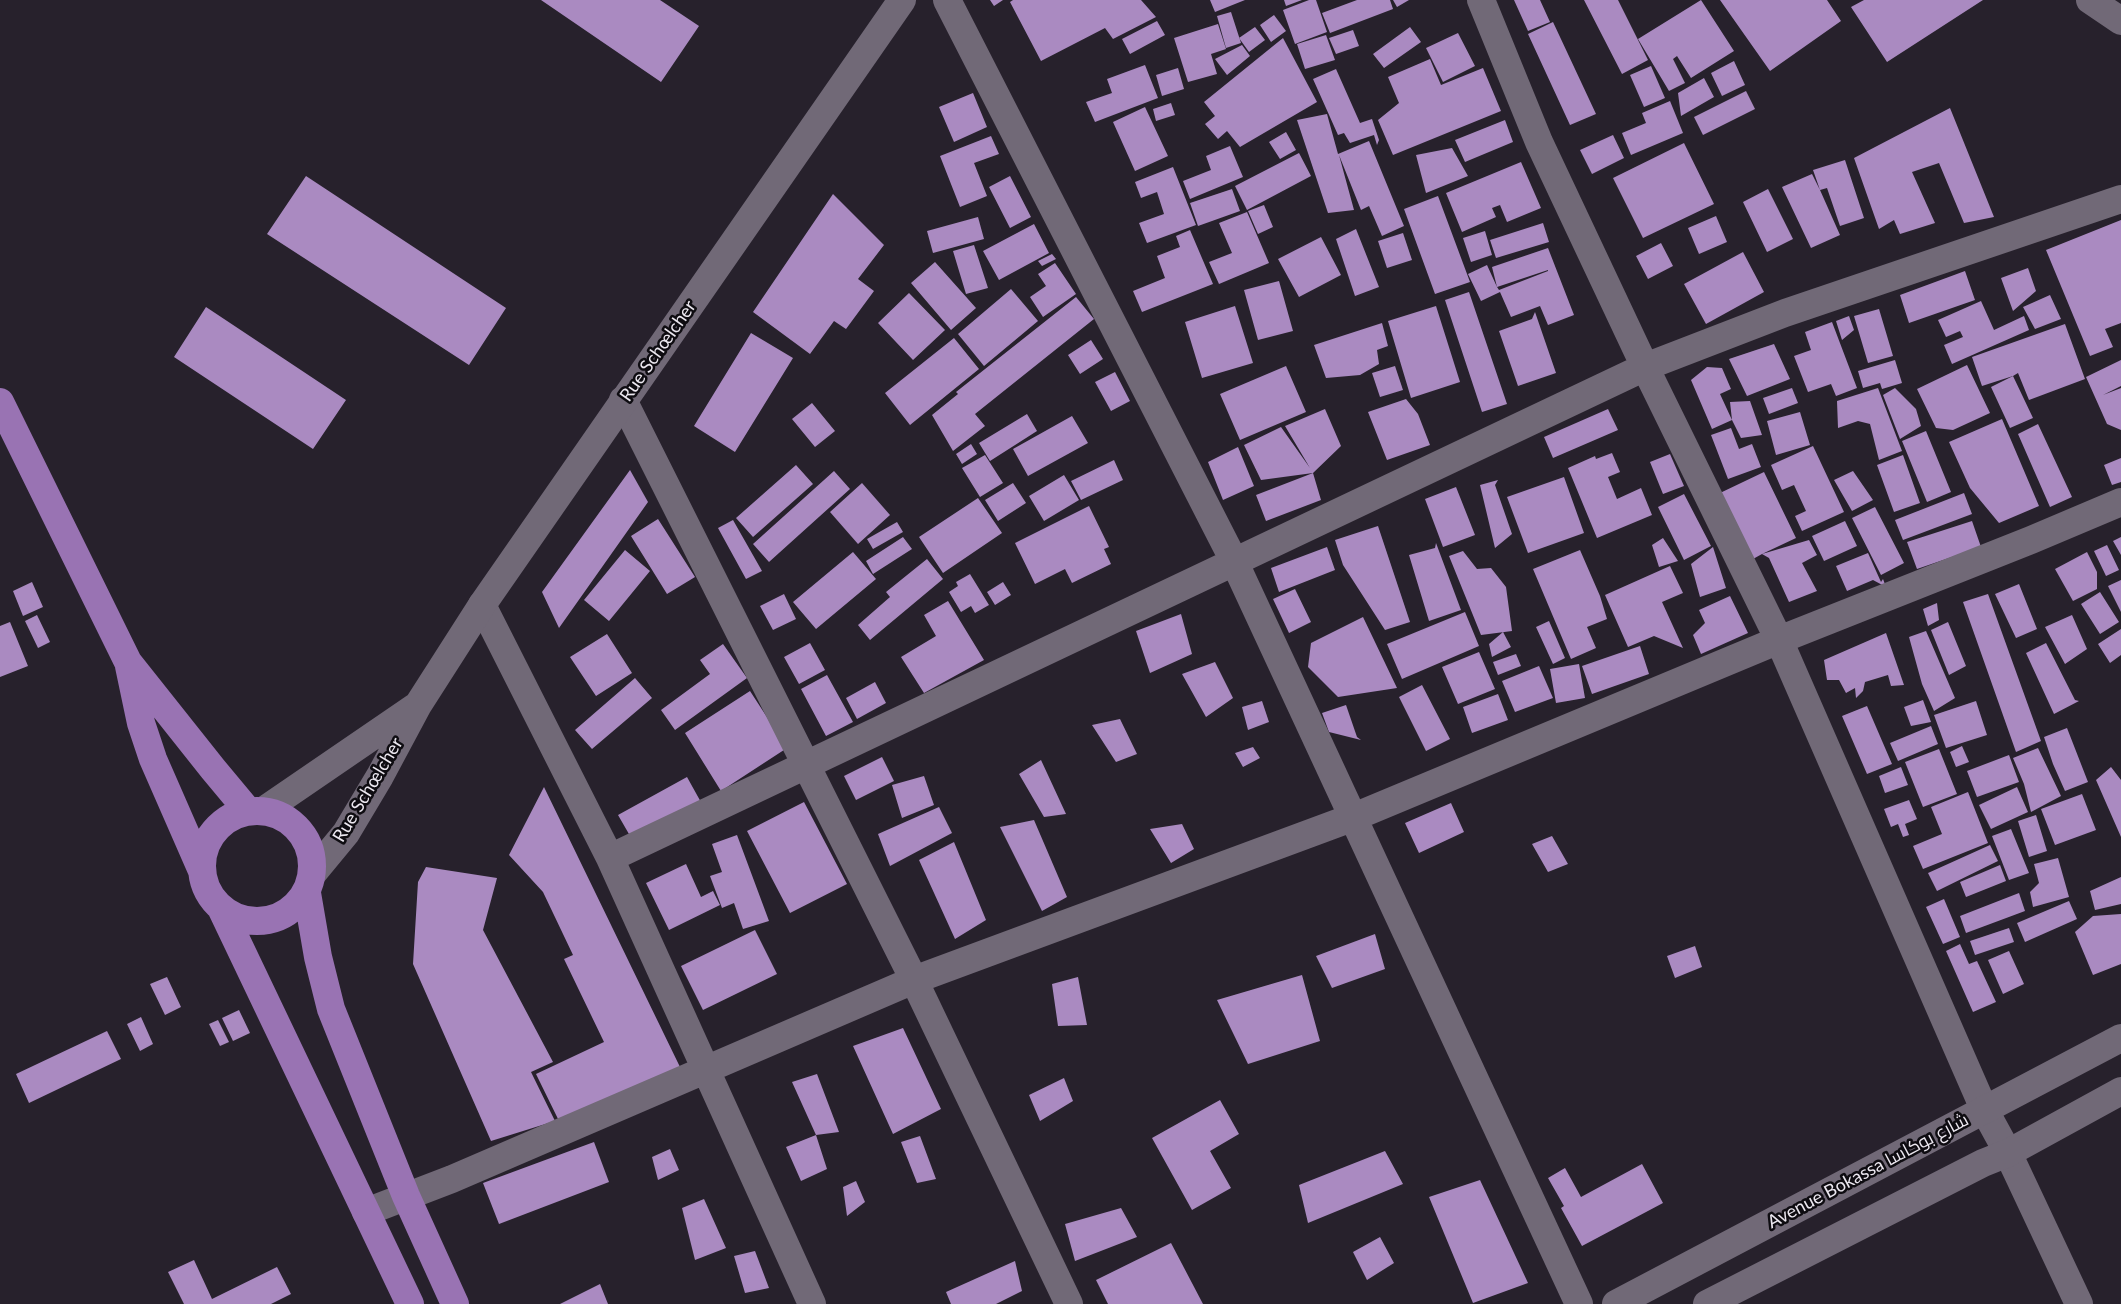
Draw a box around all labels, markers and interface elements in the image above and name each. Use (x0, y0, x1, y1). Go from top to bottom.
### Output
street label: Rue Schœlcher (615, 296, 701, 406)
street label: Rue Schœlcher (328, 734, 408, 846)
street label: Avenue Bokassa شارع بوكاسا (1764, 1109, 1972, 1233)

